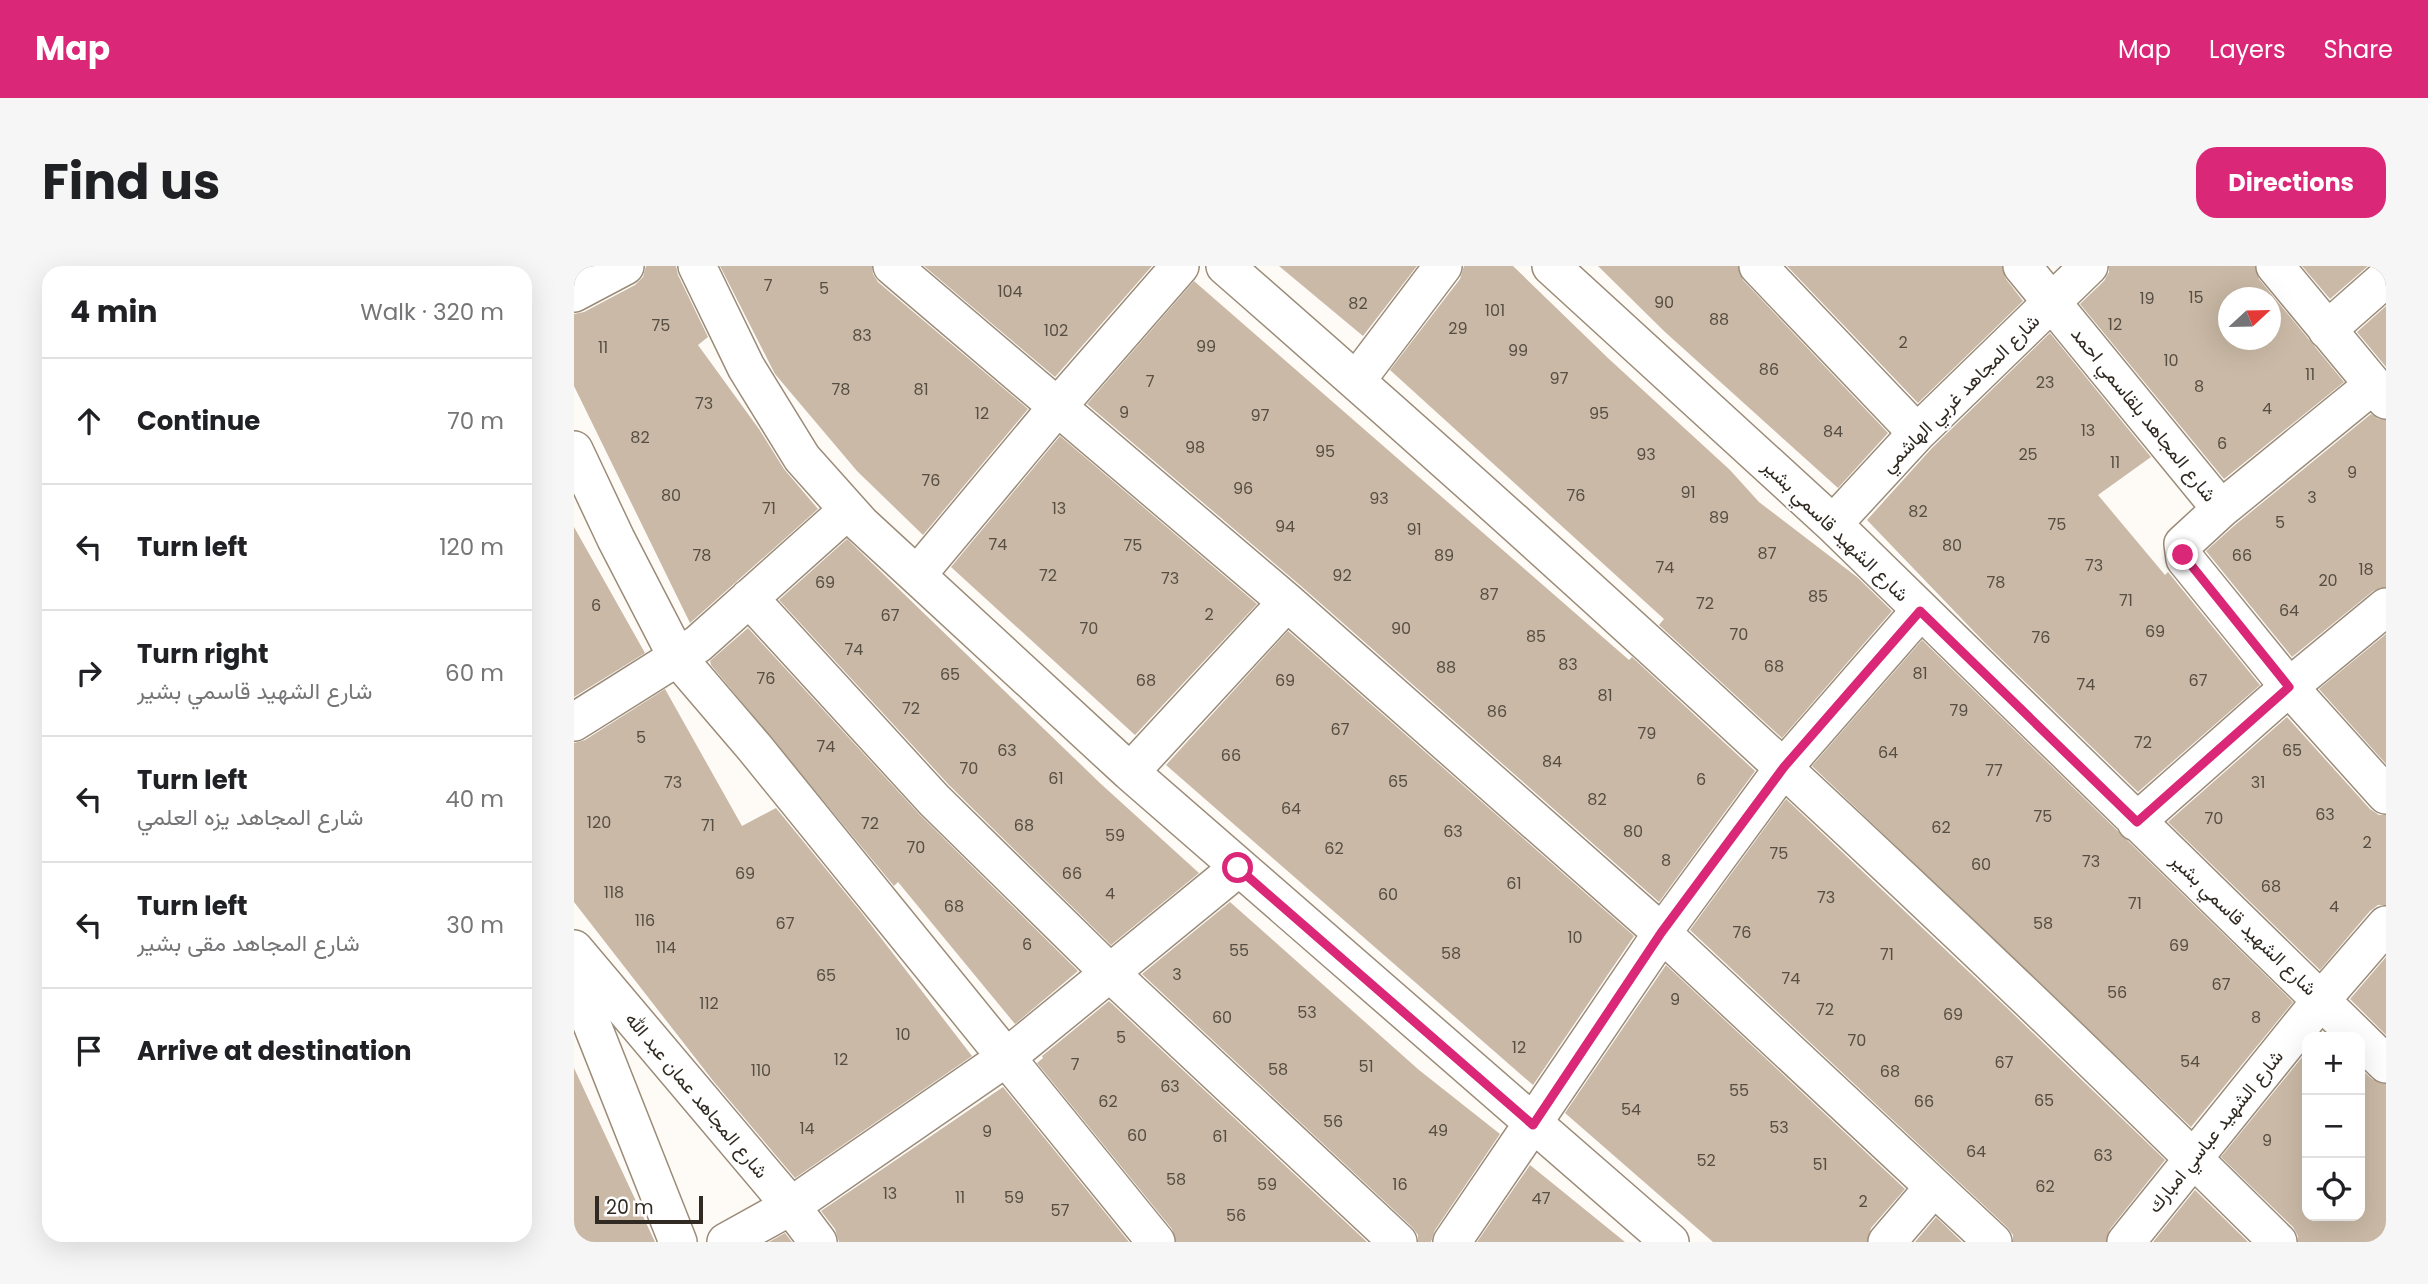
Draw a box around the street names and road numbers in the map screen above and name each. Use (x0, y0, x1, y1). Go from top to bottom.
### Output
street label: شارع المجاهد غربي الهاشمي (1875, 308, 2047, 480)
street label: شارع المجاهد بلقاسمي احمد (2063, 321, 2223, 509)
street label: شارع الشهيد قاسمي بشير (1754, 452, 1915, 609)
street label: شارع الشهيد قاسمي بشير (2162, 846, 2323, 1003)
street label: شارع المجاهد عمان عبد الله (619, 1006, 774, 1184)
street label: شارع الشهيد عباسي امبارك (2141, 1044, 2291, 1220)

